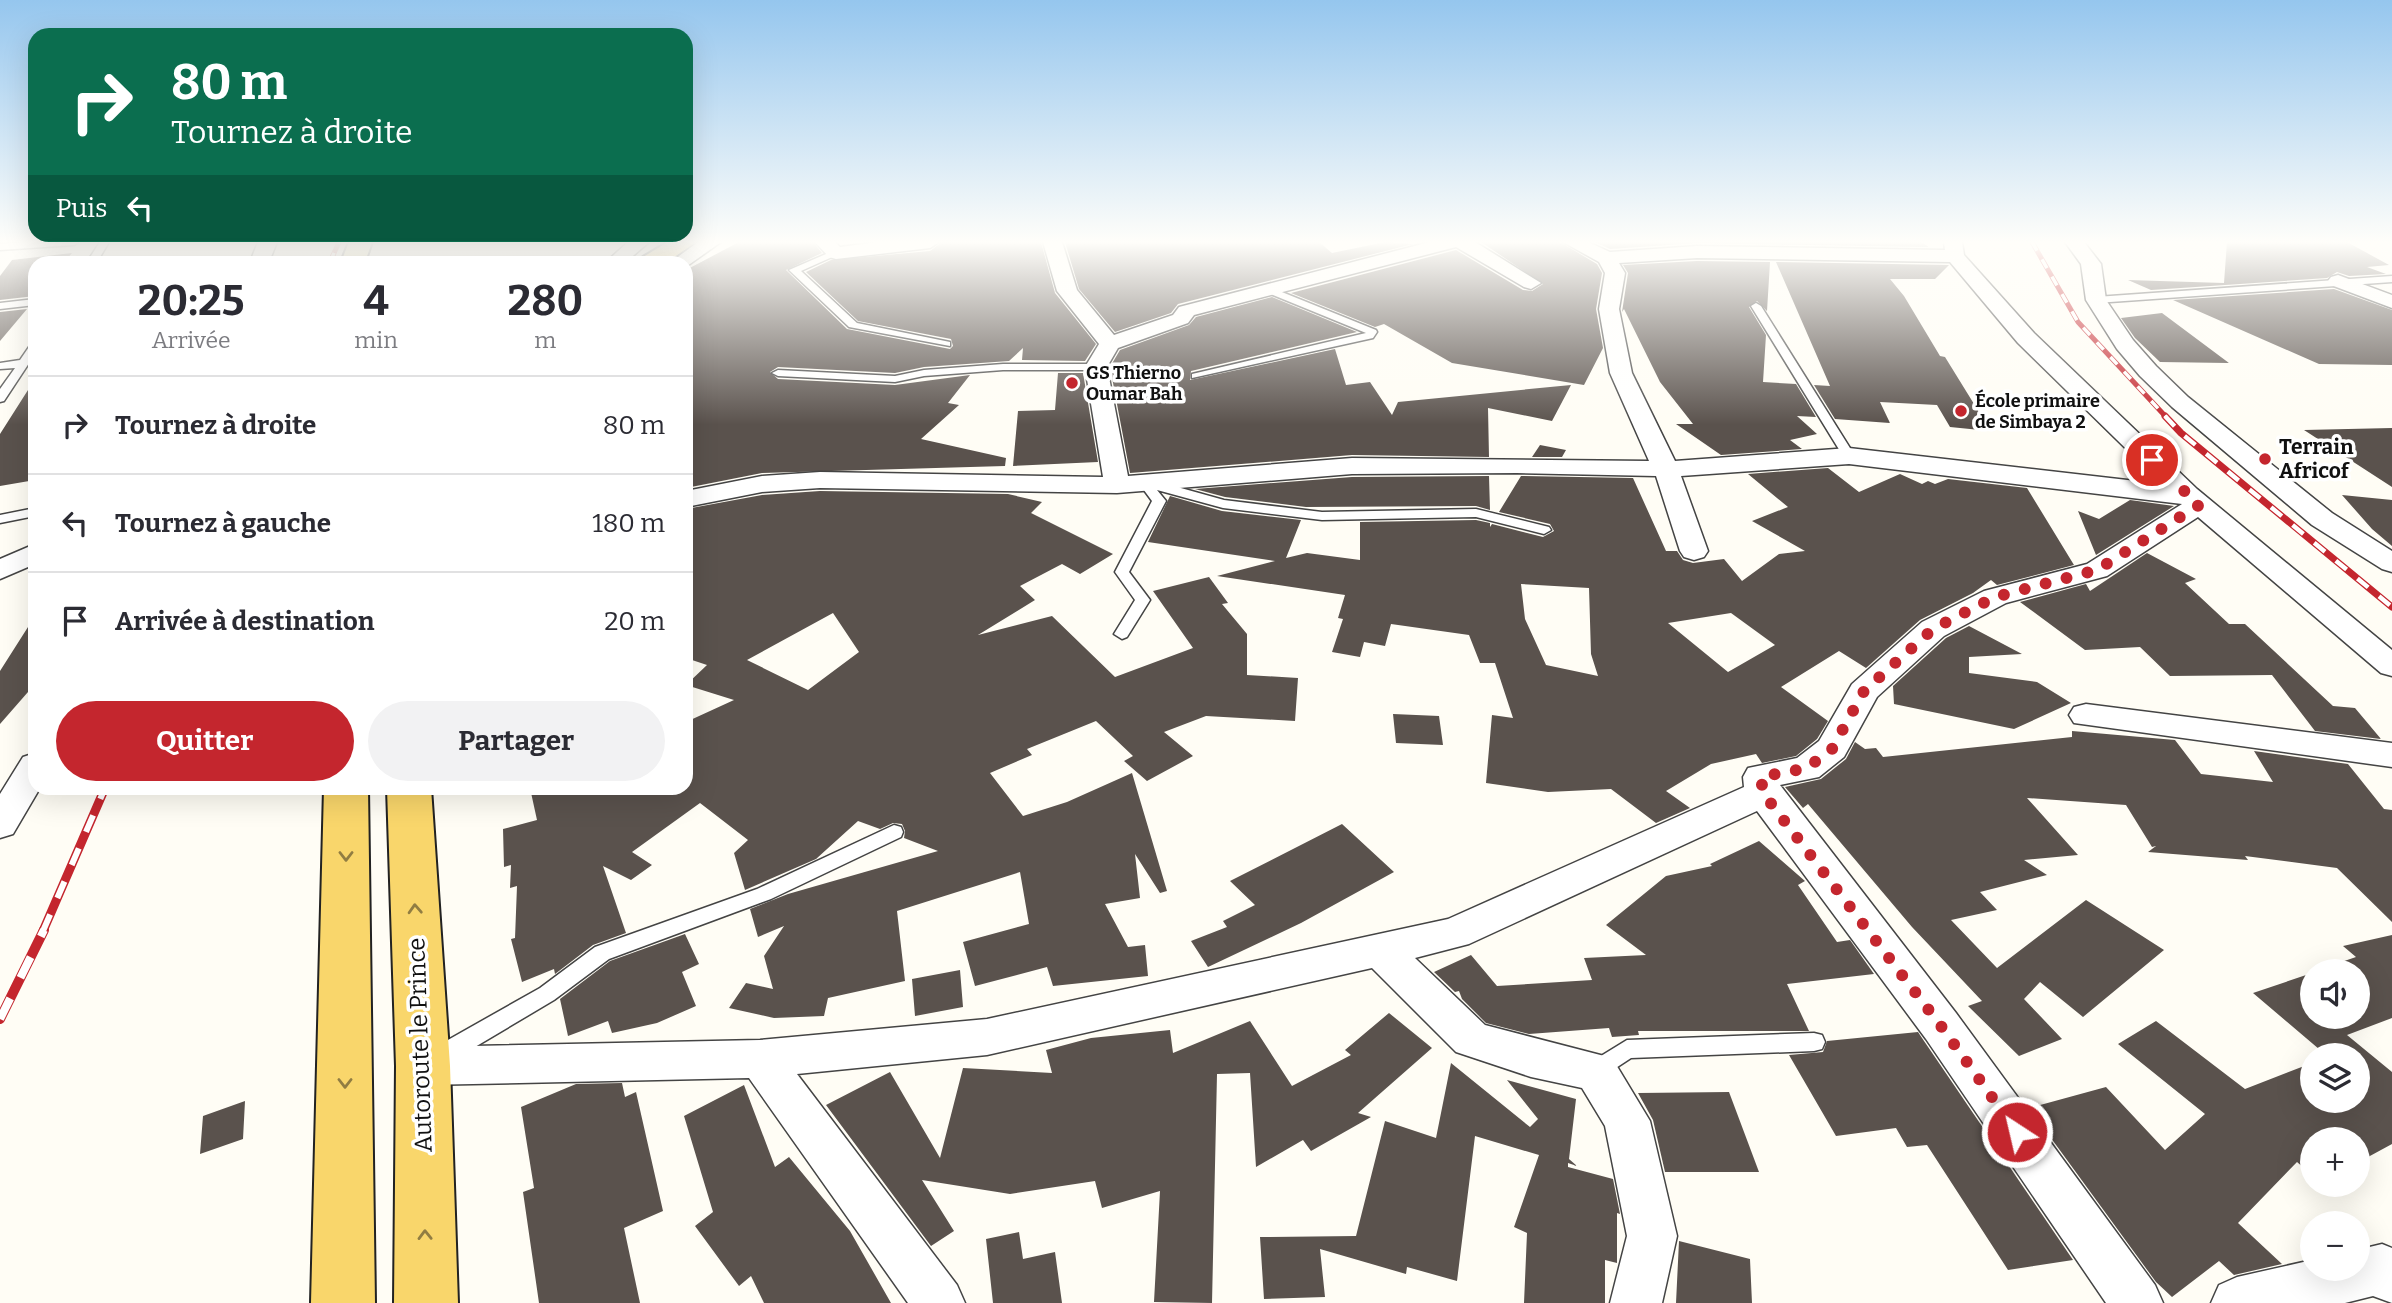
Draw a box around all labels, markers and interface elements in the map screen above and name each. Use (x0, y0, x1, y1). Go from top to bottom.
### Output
text: 80 m (171, 53, 287, 112)
icon: right (56, 56, 147, 147)
text: Tournez à droite (171, 113, 413, 151)
icon: left (121, 189, 159, 227)
text: Puis (56, 193, 107, 224)
text: 20:25 (138, 276, 245, 326)
text: 4 (363, 276, 389, 326)
text: 280 (508, 276, 583, 326)
text: Arrivée (152, 326, 231, 354)
text: min (354, 326, 398, 354)
text: m (534, 326, 556, 354)
place label: GS Thierno Oumar Bah (1086, 362, 1183, 405)
marker: GS Thierno Oumar Bah (1064, 375, 1080, 391)
place label: École primaire de Simbaya 2 (1975, 389, 2100, 433)
marker: École primaire de Simbaya 2 (1953, 403, 1969, 419)
icon: right (56, 406, 94, 444)
text: Tournez à droite (115, 410, 316, 441)
text: 80 m (603, 410, 665, 441)
pin (2122, 430, 2182, 490)
place label: Terrain Africof (2279, 434, 2354, 484)
icon: arrive (2133, 441, 2171, 479)
marker: Terrain Africof (2257, 451, 2273, 467)
icon: left (56, 504, 94, 542)
text: Tournez à gauche (115, 508, 331, 539)
text: 180 m (592, 508, 665, 539)
icon: arrive (56, 602, 94, 640)
text: Arrivée à destination (115, 606, 374, 637)
text: 20 m (604, 606, 665, 637)
button: Quitter (56, 701, 354, 781)
button: Partager (368, 701, 665, 781)
one-way arrow (338, 851, 354, 861)
one-way arrow (408, 904, 423, 915)
street label: Autoroute le Prince (402, 937, 438, 1153)
map controls (2300, 959, 2370, 1281)
button: sound (2300, 959, 2370, 1029)
button: layers (2300, 1043, 2370, 1113)
one-way arrow (337, 1078, 352, 1089)
position arrow (1980, 1095, 2054, 1169)
button: + (2300, 1127, 2370, 1197)
button: − (2300, 1211, 2370, 1281)
one-way arrow (417, 1229, 433, 1240)

